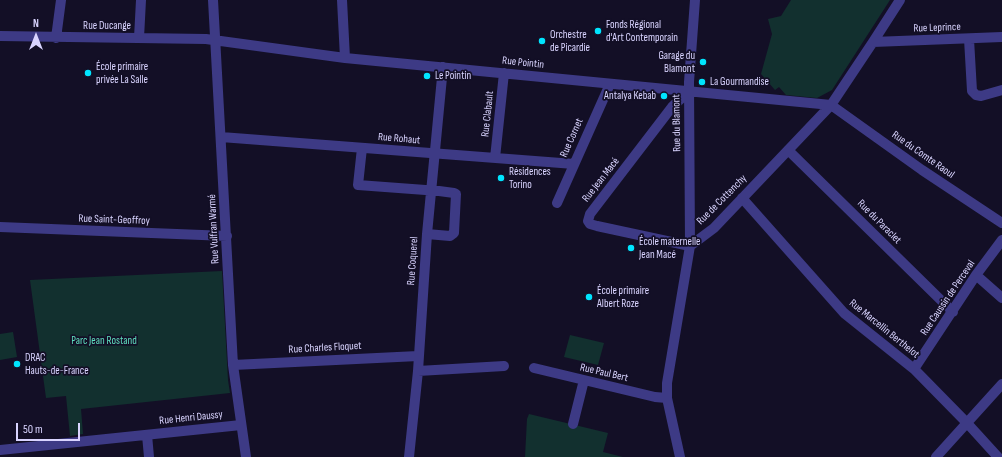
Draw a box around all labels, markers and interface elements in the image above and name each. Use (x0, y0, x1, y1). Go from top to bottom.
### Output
north arrow (16, 16, 56, 56)
text: N (33, 17, 39, 30)
place label: Fonds Régional d'Art Contemporain (606, 18, 678, 44)
street label: Rue Ducange (83, 19, 131, 33)
street label: Rue Leprince (913, 21, 961, 35)
marker: Fonds Régional d'Art Contemporain (593, 26, 603, 36)
place label: Orchestre de Picardie (550, 28, 590, 54)
marker: Orchestre de Picardie (537, 36, 547, 46)
place label: Garage du Blamont (658, 49, 695, 75)
street label: Rue Pointin (501, 54, 545, 72)
marker: Garage du Blamont (698, 57, 708, 67)
place label: École primaire privée La Salle (96, 60, 148, 86)
marker: École primaire privée La Salle (83, 68, 93, 78)
place label: Le Pointin (435, 69, 471, 83)
marker: Le Pointin (422, 71, 432, 81)
place label: La Gourmandise (710, 75, 769, 89)
marker: La Gourmandise (697, 77, 707, 87)
place label: Antalya Kebab (604, 89, 656, 103)
street label: Rue Clabault (479, 90, 497, 138)
marker: Antalya Kebab (659, 91, 669, 101)
street label: Rue du Blamont (670, 94, 684, 152)
street label: Rue Cornet (558, 116, 586, 160)
street label: Rue du Comte Raoul (889, 129, 957, 181)
street label: Rue Rohaut (377, 131, 421, 147)
street label: Rue Jean Macé (580, 155, 622, 205)
place label: Résidences Torino (509, 165, 551, 191)
street label: Rue de Cottenchy (694, 172, 750, 228)
marker: Résidences Torino (496, 173, 506, 183)
street label: Rue Vulfran Warmé (206, 194, 222, 264)
street label: Rue du Paraclet (854, 197, 904, 247)
street label: Rue Saint-Geoffroy (78, 212, 150, 228)
place label: École maternelle Jean Macé (639, 235, 700, 261)
street label: Rue Coquerel (405, 236, 421, 286)
marker: École maternelle Jean Macé (626, 243, 636, 253)
street label: Rue Caussin de Perceval (918, 258, 978, 338)
place label: École primaire Albert Roze (597, 284, 649, 310)
marker: École primaire Albert Roze (584, 292, 594, 302)
street label: Rue Marcellin Berthelot (846, 297, 922, 361)
park label: Parc Jean Rostand (71, 334, 137, 348)
street label: Rue Charles Floquet (288, 339, 362, 357)
place label: DRAC Hauts-de-France (25, 351, 89, 377)
marker: DRAC Hauts-de-France (12, 359, 22, 369)
street label: Rue Paul Bert (579, 361, 629, 385)
street label: Rue Henri Daussy (159, 408, 223, 428)
scale bar (18, 415, 82, 441)
text: 50 m (23, 422, 43, 437)

